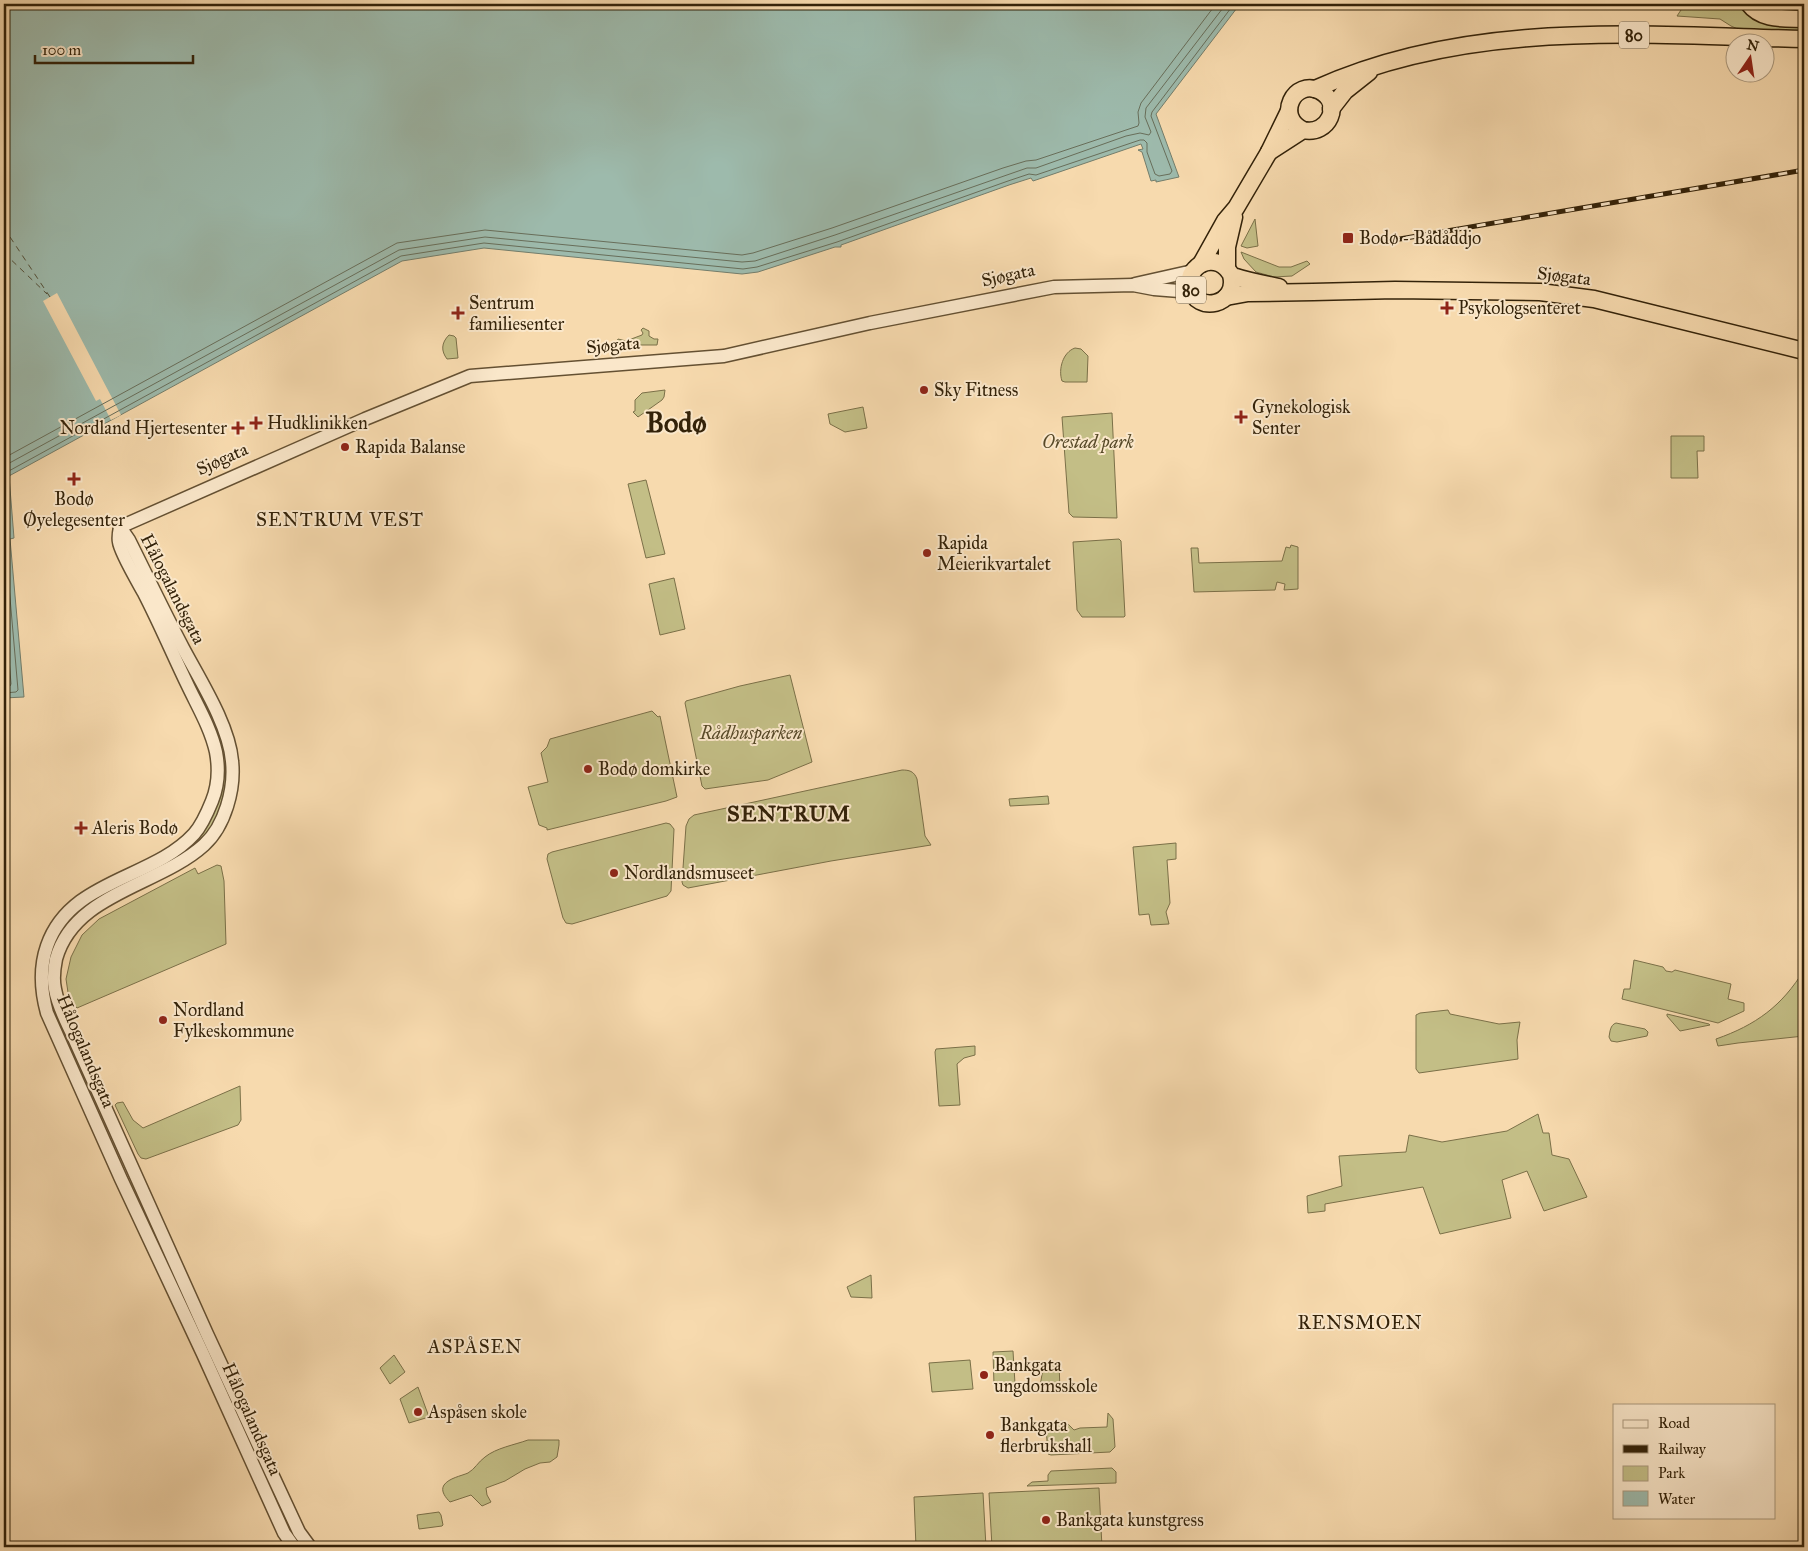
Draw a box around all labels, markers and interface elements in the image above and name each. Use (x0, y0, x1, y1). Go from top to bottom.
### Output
road number: 80 (1619, 22, 1649, 48)
scale bar (35, 32, 192, 64)
north arrow (1726, 32, 1776, 82)
text: N (1745, 36, 1761, 55)
text: 100 m (42, 41, 82, 59)
place label: Bodø - Bådåddjo (1359, 227, 1481, 249)
marker: Bodø - Bådåddjo (1341, 231, 1355, 245)
street label: Sjøgata (979, 259, 1037, 292)
street label: Sjøgata (1536, 262, 1592, 291)
road number: 80 (1176, 276, 1206, 304)
place label: Sentrum familiesenter (469, 292, 565, 335)
place label: Psykologsenteret (1458, 297, 1581, 320)
marker: Psykologsenteret (1440, 301, 1454, 315)
marker: Sentrum familiesenter (451, 306, 465, 320)
street label: Sjøgata (585, 332, 641, 359)
place label: Sky Fitness (934, 379, 1018, 401)
marker: Sky Fitness (918, 384, 930, 396)
place label: Gynekologisk Senter (1252, 396, 1351, 439)
district label: Bodø (645, 405, 707, 440)
marker: Gynekologisk Senter (1234, 410, 1248, 424)
place label: Hudklinikken (267, 412, 368, 434)
marker: Hudklinikken (249, 416, 263, 430)
place label: Nordland Hjertesenter (60, 417, 227, 439)
marker: Nordland Hjertesenter (231, 421, 245, 435)
park label: Orestad park (1042, 431, 1134, 454)
place label: Rapida Balanse (355, 436, 465, 458)
street label: Sjøgata (193, 438, 252, 481)
marker: Rapida Balanse (339, 441, 351, 453)
marker: Bodø Øyelegesenter (67, 472, 81, 486)
place label: Bodø Øyelegesenter (23, 488, 125, 532)
district label: SENTRUM VEST (256, 508, 424, 531)
street label: Hålogalandsgata (135, 530, 210, 649)
place label: Rapida Meierikvartalet (937, 532, 1052, 575)
marker: Rapida Meierikvartalet (921, 547, 933, 559)
park label: Rådhusparken (699, 722, 803, 745)
place label: Bodø domkirke (598, 758, 710, 780)
marker: Bodø domkirke (582, 763, 594, 775)
district label: SENTRUM (727, 800, 851, 827)
place label: Aleris Bodø (91, 817, 178, 839)
marker: Aleris Bodø (74, 821, 88, 835)
place label: Nordlandsmuseet (624, 862, 755, 884)
marker: Nordlandsmuseet (608, 867, 620, 879)
street label: Hålogalandsgata (51, 991, 120, 1112)
place label: Nordland Fylkeskommune (173, 999, 294, 1042)
marker: Nordland Fylkeskommune (157, 1014, 169, 1026)
district label: RENSMOEN (1297, 1311, 1423, 1334)
district label: ASPÅSEN (427, 1335, 522, 1358)
place label: Bankgata ungdomsskole (994, 1354, 1098, 1398)
street label: Hålogalandsgata (216, 1359, 287, 1479)
marker: Bankgata ungdomsskole (978, 1369, 990, 1381)
place label: Aspåsen skole (427, 1401, 527, 1423)
legend (1613, 1404, 1776, 1518)
marker: Aspåsen skole (412, 1406, 424, 1418)
place label: Bankgata flerbrukshall (1000, 1414, 1092, 1457)
text: Road (1658, 1414, 1690, 1432)
marker: Bankgata flerbrukshall (984, 1429, 996, 1441)
text: Railway (1658, 1440, 1707, 1458)
text: Park (1658, 1464, 1685, 1482)
text: Water (1658, 1490, 1695, 1508)
place label: Bankgata kunstgress (1056, 1509, 1204, 1532)
marker: Bankgata kunstgress (1040, 1514, 1052, 1526)

